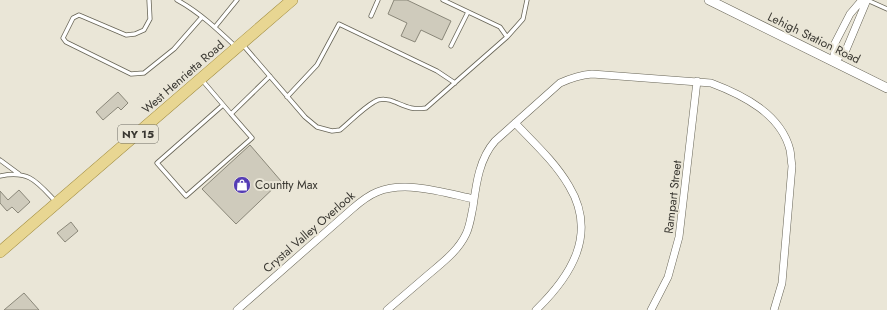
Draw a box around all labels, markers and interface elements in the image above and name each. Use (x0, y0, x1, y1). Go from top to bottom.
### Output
street label: Lehigh Station Road (765, 8, 863, 68)
street label: West Henrietta Road (138, 36, 228, 118)
road number: NY 15 (118, 125, 158, 143)
street label: Rampart Street (660, 159, 686, 235)
shop icon: Countty Max (232, 175, 252, 195)
place label: Countty Max (255, 176, 319, 194)
street label: Crystal Valley Overlook (259, 186, 360, 277)

